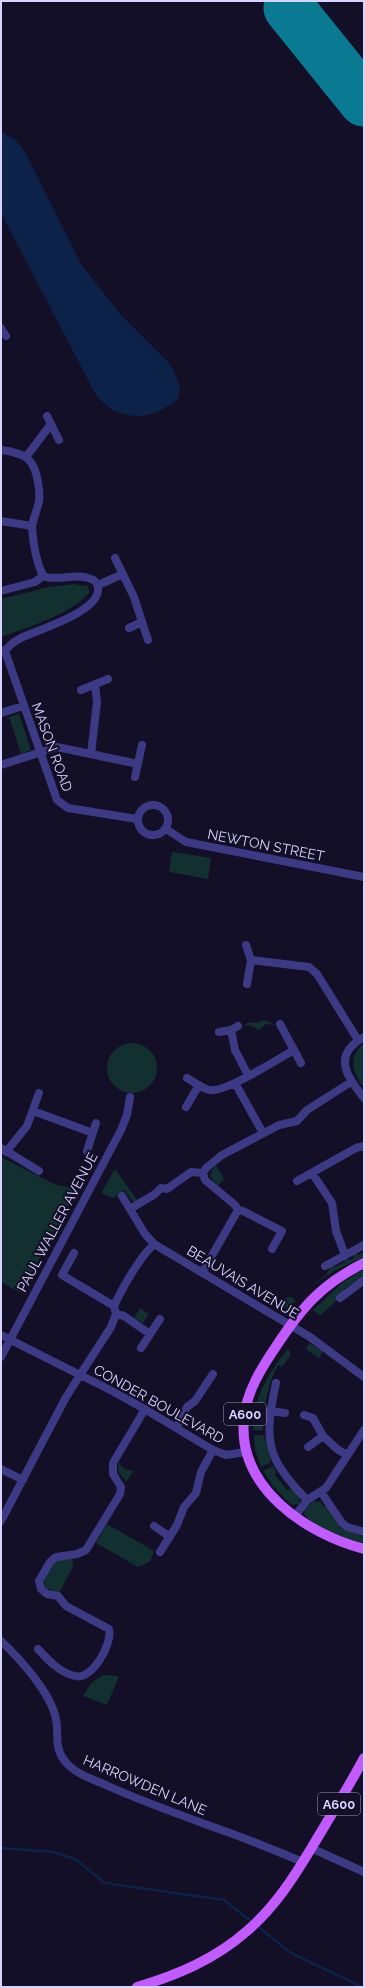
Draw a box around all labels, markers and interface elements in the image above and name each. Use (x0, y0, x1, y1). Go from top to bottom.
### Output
street label: MASON ROAD (28, 700, 76, 794)
street label: NEWTON STREET (206, 826, 326, 864)
street label: PAUL WALLER AVENUE (13, 1150, 101, 1294)
street label: BEAUVAIS AVENUE (184, 1242, 302, 1322)
street label: CONDER BOULEVARD (91, 1361, 227, 1447)
road number: A600 (224, 1403, 266, 1425)
street label: HARROWDEN LANE (81, 1752, 209, 1818)
road number: A600 (318, 1793, 360, 1815)

